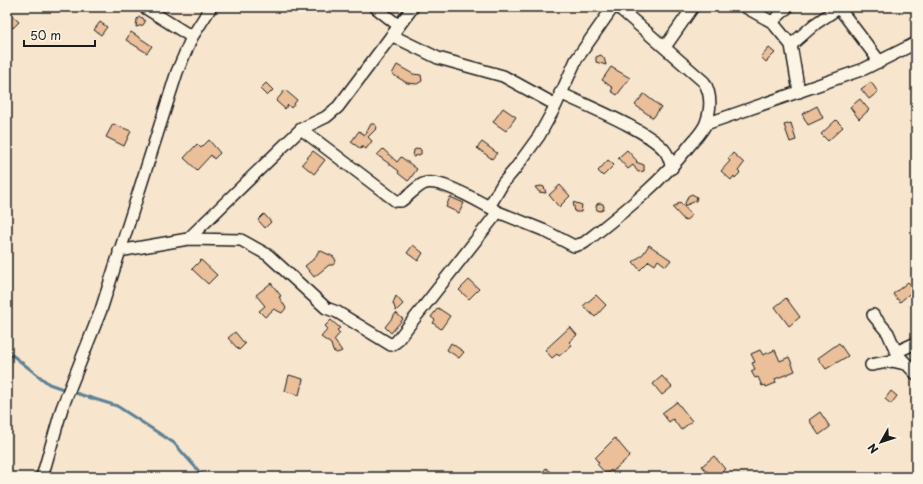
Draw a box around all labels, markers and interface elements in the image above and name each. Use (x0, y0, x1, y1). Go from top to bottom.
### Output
scale bar (24, 22, 95, 48)
text: 50 m (30, 26, 61, 44)
north arrow (861, 422, 901, 462)
text: N (863, 440, 882, 457)

